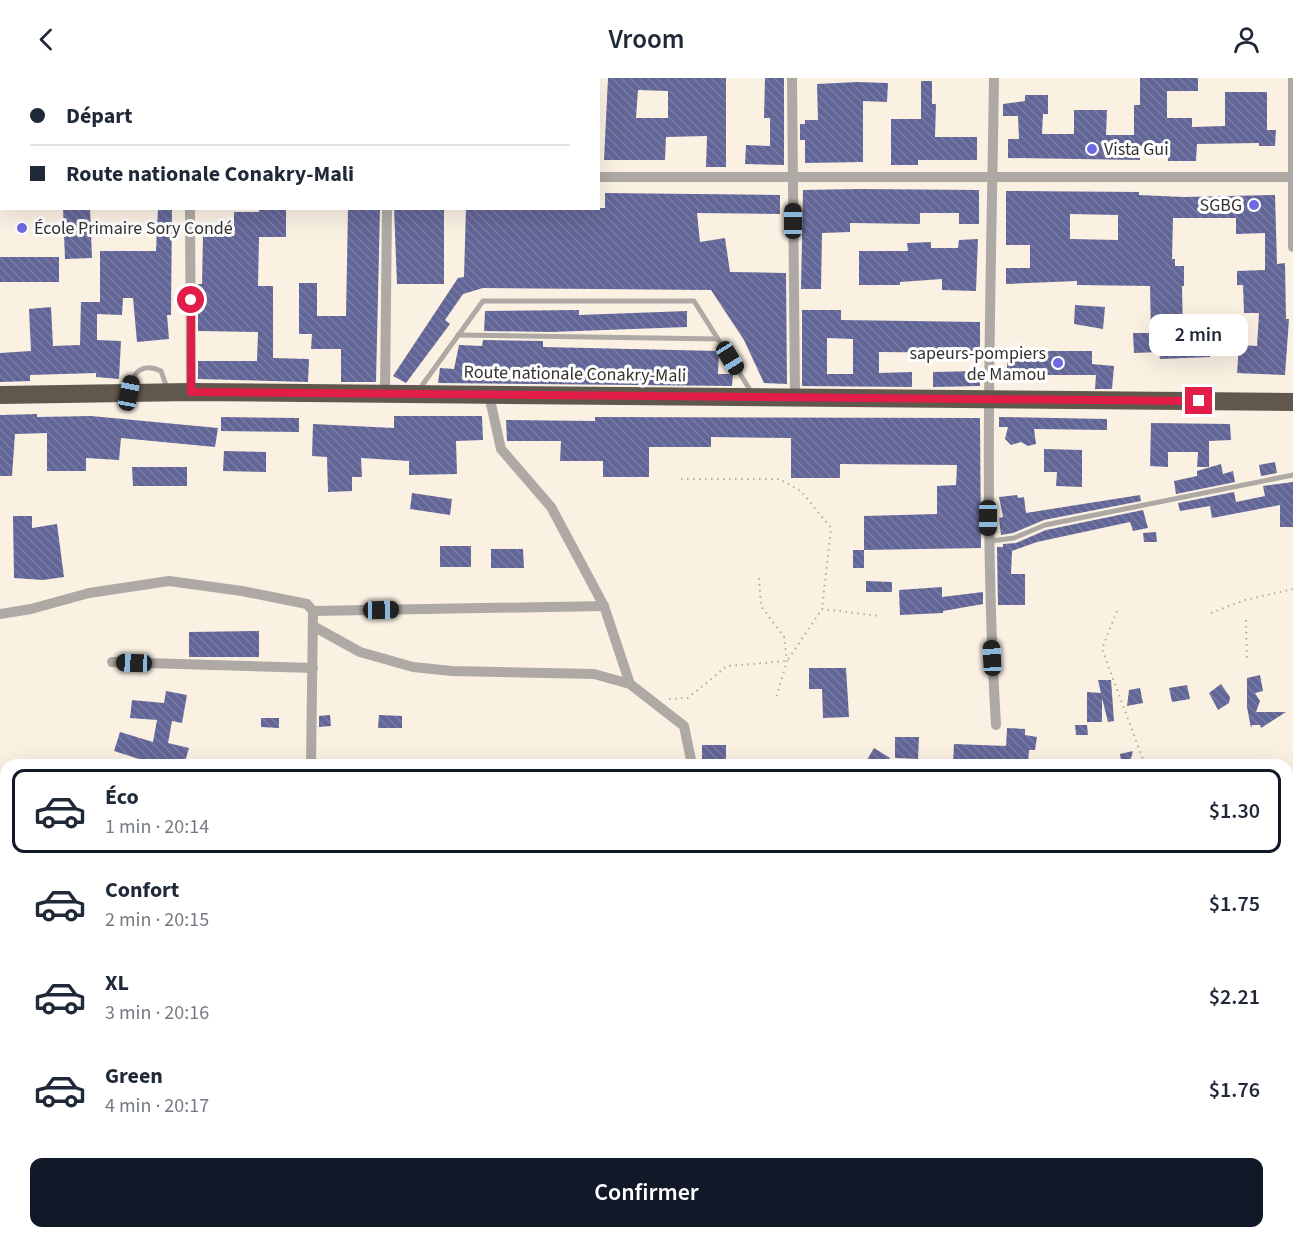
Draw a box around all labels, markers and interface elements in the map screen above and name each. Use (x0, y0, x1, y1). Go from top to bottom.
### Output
text: Vroom (608, 20, 685, 59)
icon: back (30, 23, 63, 56)
icon: person (1230, 23, 1263, 56)
text: Départ (66, 100, 133, 132)
place label: Vista Gui (1104, 137, 1169, 162)
marker: Vista Gui (1085, 142, 1099, 156)
text: Route nationale Conakry-Mali (66, 158, 354, 190)
place label: SGBG (1200, 193, 1242, 218)
marker: SGBG (1247, 198, 1261, 212)
car (784, 203, 802, 239)
place label: École Primaire Sory Condé (34, 216, 233, 241)
marker: École Primaire Sory Condé (15, 221, 29, 235)
route start (177, 286, 204, 313)
callout: 2 min (1150, 314, 1248, 356)
text: 2 min (1175, 321, 1222, 349)
car (713, 338, 747, 378)
place label: sapeurs-pompiers de Mamou (909, 341, 1046, 387)
marker: sapeurs-pompiers de Mamou (1051, 356, 1065, 370)
street label: Route nationale Conakry-Mali (463, 360, 687, 388)
car (117, 374, 141, 412)
route end (1185, 387, 1212, 414)
car (979, 500, 997, 536)
car (363, 601, 399, 619)
car (982, 640, 1002, 676)
car (116, 653, 152, 673)
text: Éco (105, 781, 139, 813)
icon: car (33, 784, 87, 838)
text: $1.30 (1209, 795, 1260, 827)
text: 1 min · 20:14 (105, 813, 209, 841)
text: Confort (105, 874, 179, 906)
icon: car (33, 877, 87, 931)
text: $1.75 (1209, 888, 1260, 920)
text: 2 min · 20:15 (105, 906, 209, 934)
text: XL (105, 967, 129, 999)
icon: car (33, 970, 87, 1024)
text: $2.21 (1209, 981, 1260, 1013)
text: 3 min · 20:16 (105, 999, 209, 1027)
text: Green (105, 1060, 163, 1092)
icon: car (33, 1063, 87, 1117)
text: $1.76 (1209, 1074, 1260, 1106)
text: 4 min · 20:17 (105, 1092, 209, 1120)
button: Confirmer (30, 1158, 1263, 1227)

